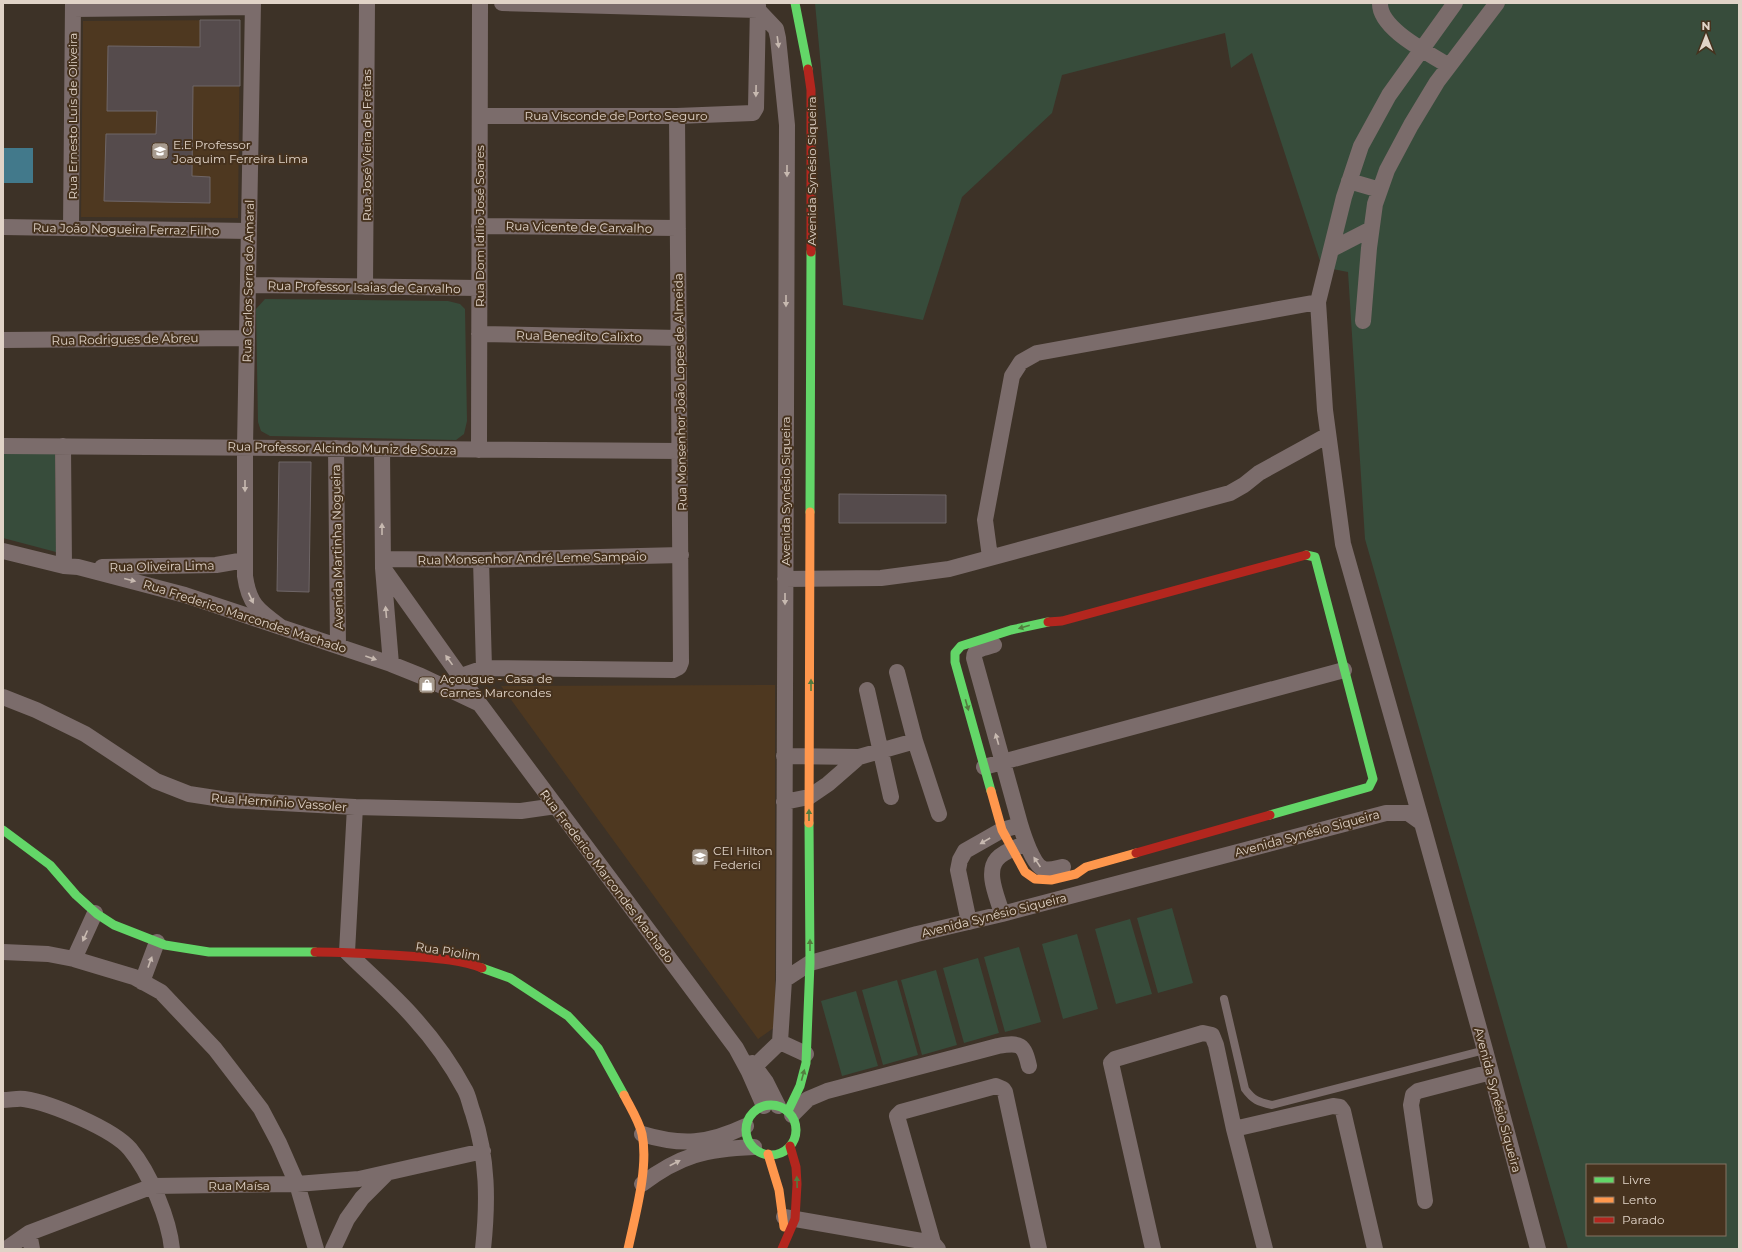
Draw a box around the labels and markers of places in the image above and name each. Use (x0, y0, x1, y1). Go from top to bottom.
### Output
place label: E.E Professor Joaquim Ferreira Lima (172, 137, 308, 166)
school or university icon: E.E Professor Joaquim Ferreira Lima (150, 141, 170, 161)
place label: Açougue - Casa de Carnes Marcondes (440, 671, 552, 700)
shop icon: Açougue - Casa de Carnes Marcondes (417, 675, 437, 695)
place label: CEI Hilton Federici (713, 843, 773, 872)
school or university icon: CEI Hilton Federici (690, 847, 710, 867)

